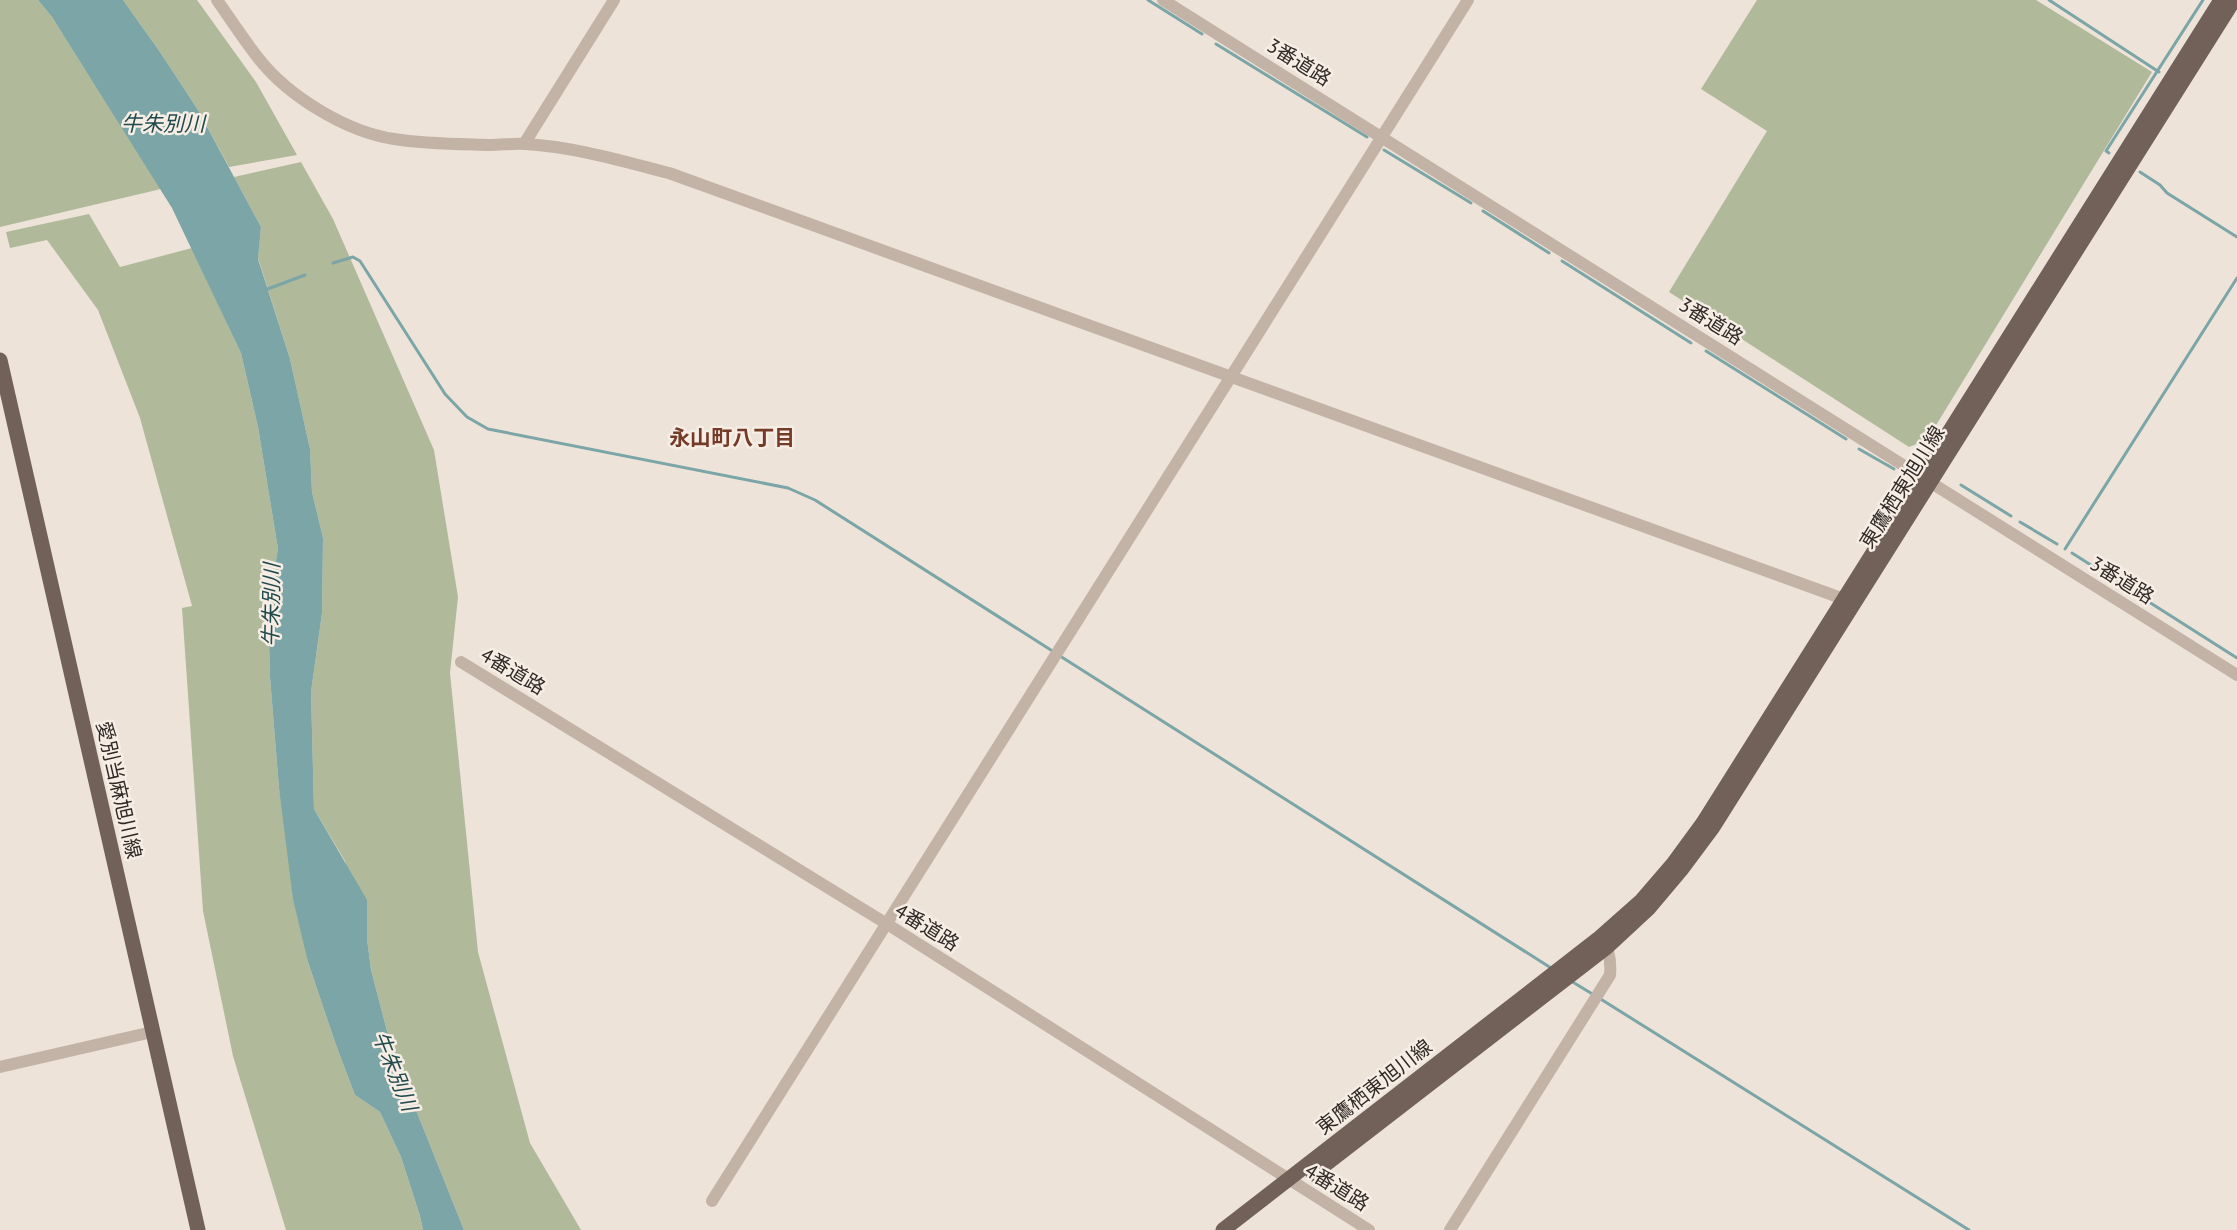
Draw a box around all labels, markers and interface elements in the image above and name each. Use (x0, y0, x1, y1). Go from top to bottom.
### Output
street label: 3番道路 (1262, 32, 1336, 92)
water label: 牛朱別川 (121, 110, 207, 137)
street label: 3番道路 (1674, 291, 1748, 351)
street label: 東鷹栖東旭川線 (1854, 421, 1950, 553)
district label: 永山町八丁目 (669, 424, 795, 451)
street label: 3番道路 (2085, 550, 2159, 610)
water label: 牛朱別川 (257, 561, 285, 647)
street label: 4番道路 (476, 642, 550, 700)
street label: 愛別当麻旭川線 (91, 719, 147, 861)
street label: 4番道路 (890, 897, 964, 957)
water label: 牛朱別川 (367, 1027, 424, 1117)
street label: 東鷹栖東旭川線 (1311, 1034, 1437, 1140)
street label: 4番道路 (1300, 1157, 1374, 1217)

